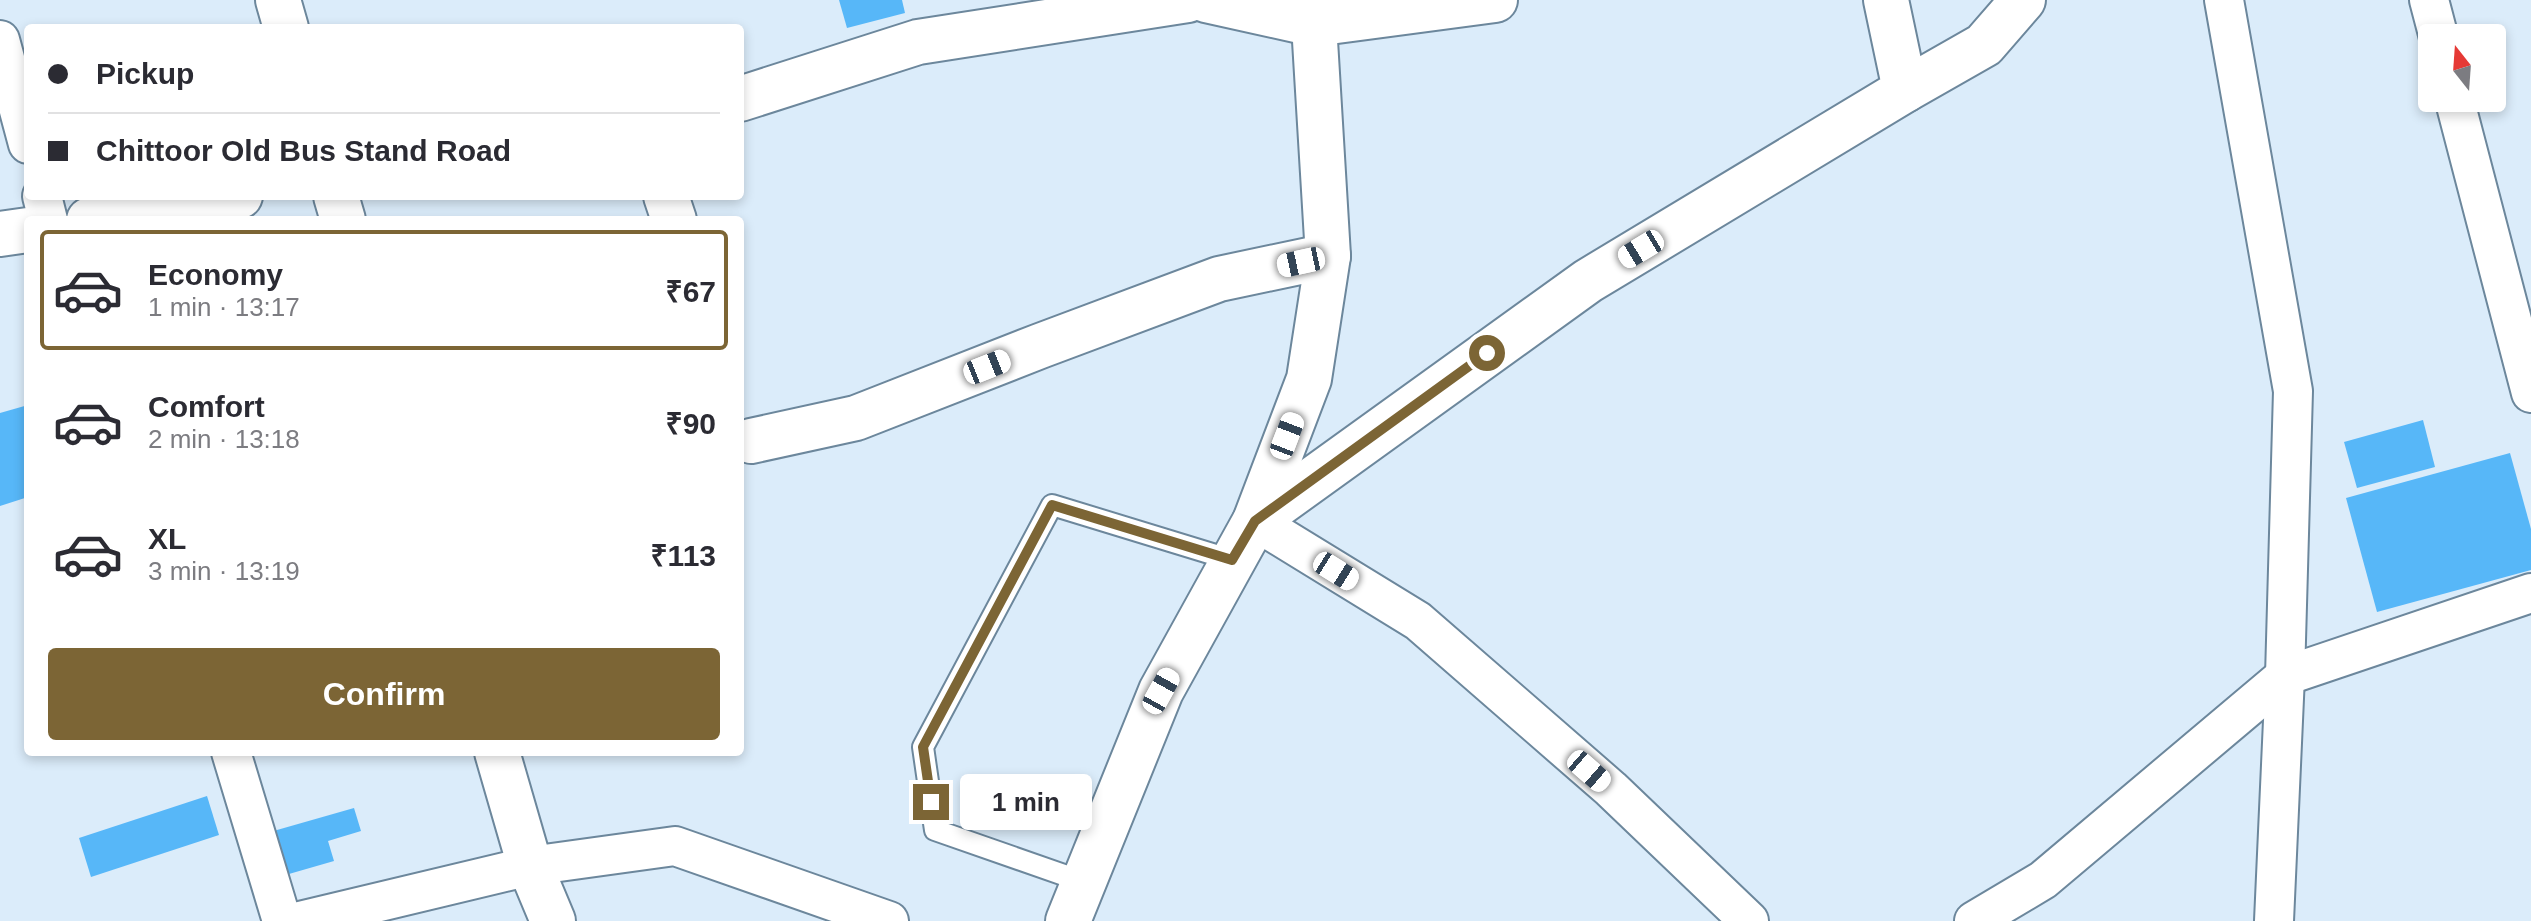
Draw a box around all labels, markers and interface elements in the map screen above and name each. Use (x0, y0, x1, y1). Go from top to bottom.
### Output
north arrow (2418, 24, 2506, 112)
map controls (2418, 24, 2506, 112)
text: Pickup (96, 57, 194, 90)
text: Chittoor Old Bus Stand Road (96, 134, 511, 167)
car (1614, 226, 1668, 272)
car (1275, 245, 1327, 279)
icon: car (52, 254, 124, 326)
text: Economy (148, 258, 283, 291)
text: ₹67 (665, 275, 716, 308)
text: 1 min · 13:17 (148, 292, 300, 322)
route start (1469, 335, 1505, 371)
car (960, 347, 1014, 387)
icon: car (52, 386, 124, 458)
text: Comfort (148, 390, 265, 423)
text: ₹90 (665, 407, 716, 440)
car (1267, 409, 1307, 463)
text: 2 min · 13:18 (148, 424, 300, 454)
icon: car (52, 518, 124, 590)
text: XL (148, 522, 186, 555)
text: ₹113 (650, 539, 716, 572)
car (1309, 548, 1363, 594)
text: 3 min · 13:19 (148, 556, 300, 586)
button: Confirm (48, 648, 720, 740)
car (1139, 664, 1183, 718)
car (1563, 746, 1615, 796)
callout: 1 min (959, 774, 1091, 830)
route end (913, 784, 949, 820)
text: 1 min (992, 787, 1060, 817)

